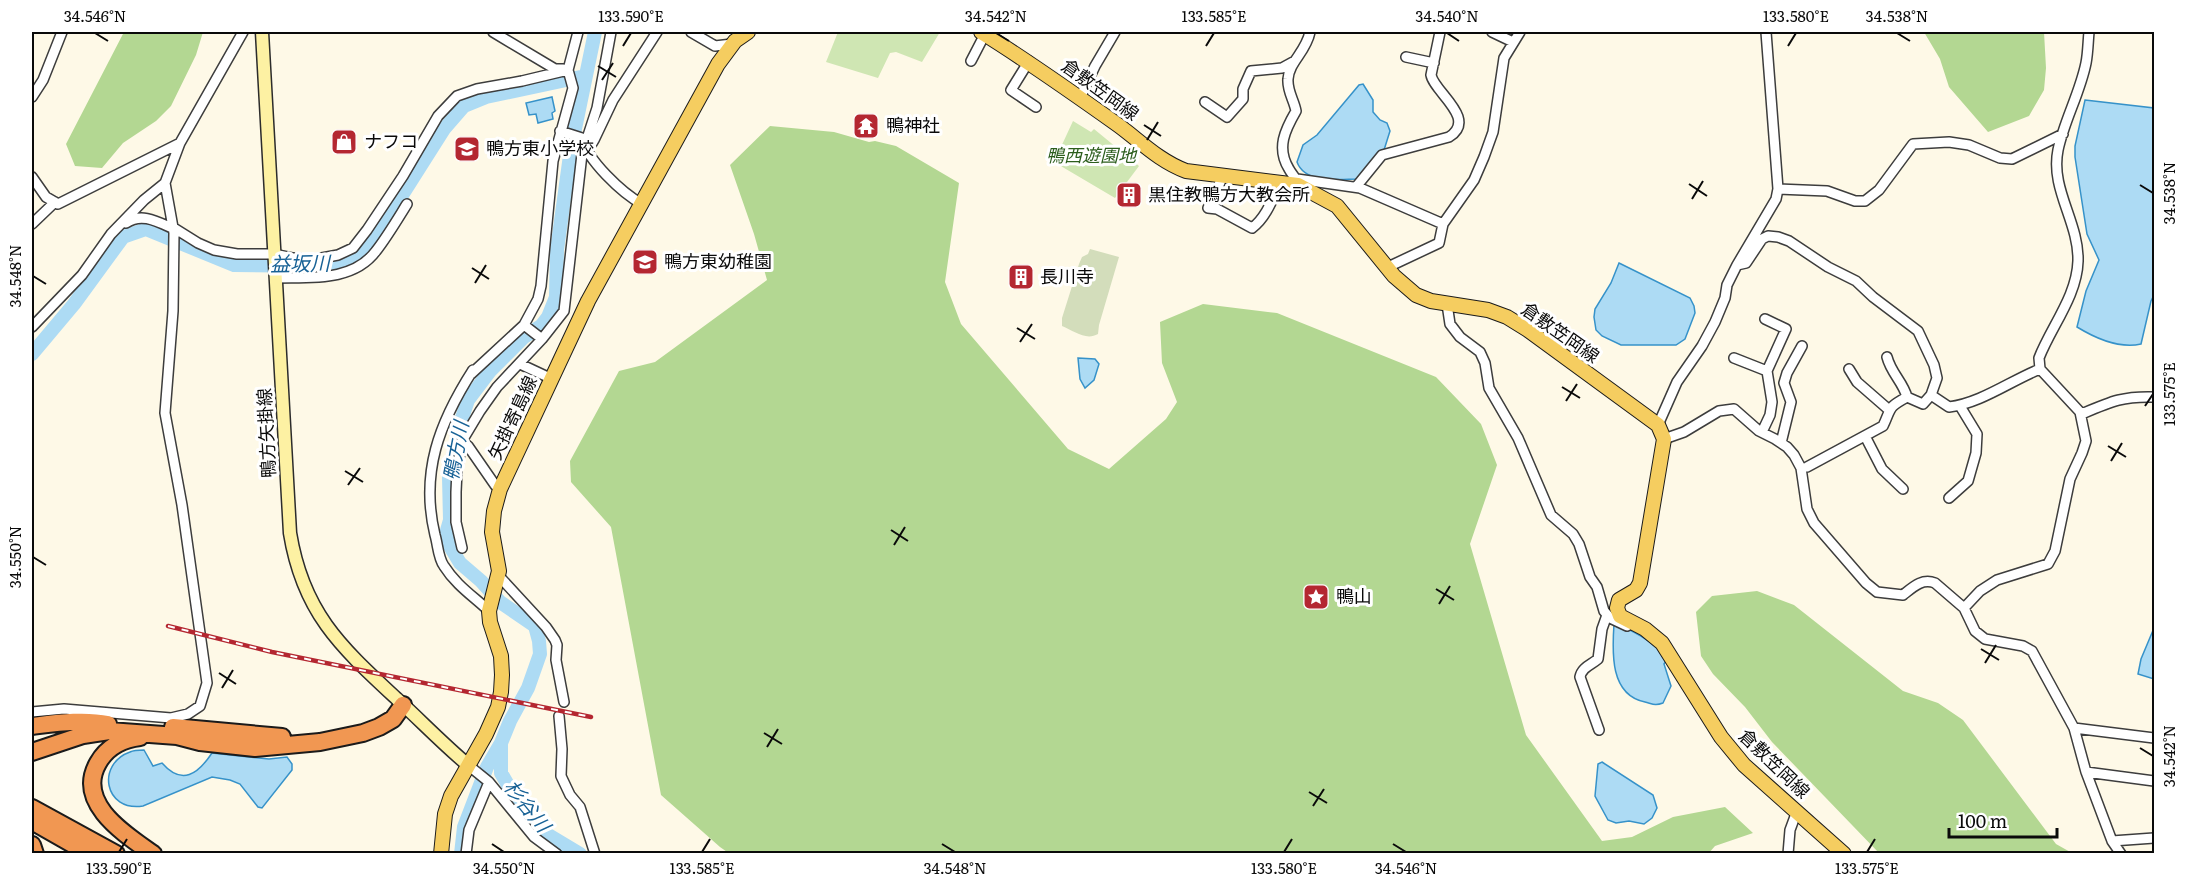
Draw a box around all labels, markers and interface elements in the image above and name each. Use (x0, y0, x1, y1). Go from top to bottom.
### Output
text: 34.546°N (64, 4, 126, 27)
text: 133.590°E (598, 4, 664, 27)
text: 34.542°N (965, 4, 1027, 27)
text: 133.585°E (1182, 4, 1246, 27)
text: 34.540°N (1415, 4, 1479, 27)
text: 133.580°E (1763, 4, 1829, 27)
text: 34.538°N (1866, 4, 1928, 27)
street label: 倉敷笠岡線 (1057, 51, 1145, 126)
temple icon: 鴨神社 (851, 111, 881, 141)
place label: 鴨神社 (886, 111, 940, 138)
shop icon: ナフコ (329, 127, 359, 157)
place label: ナフコ (364, 127, 418, 154)
school or university icon: 鴨方東小学校 (452, 134, 482, 164)
place label: 鴨方東小学校 (486, 134, 594, 161)
park label: 鴨西遊園地 (1046, 141, 1138, 168)
text: 34.538°N (2157, 162, 2180, 224)
building icon: 黒住教鴨方大教会所 (1114, 180, 1144, 210)
place label: 黒住教鴨方大教会所 (1148, 180, 1310, 207)
text: 34.548°N (3, 245, 26, 307)
water label: 益坂川 (270, 246, 332, 278)
school or university icon: 鴨方東幼稚園 (630, 247, 660, 277)
place label: 鴨方東幼稚園 (664, 247, 772, 274)
building icon: 長川寺 (1006, 262, 1036, 292)
place label: 長川寺 (1040, 262, 1094, 289)
street label: 倉敷笠岡線 (1516, 295, 1605, 369)
text: 133.575°E (2157, 362, 2180, 426)
street label: 矢掛寄島線 (480, 371, 543, 464)
street label: 鴨方矢掛線 (250, 387, 281, 479)
water label: 鴨方川 (434, 416, 475, 483)
text: 34.550°N (3, 526, 26, 588)
place icon: 鴨山 (1301, 582, 1331, 612)
place label: 鴨山 (1336, 582, 1372, 609)
street label: 倉敷笠岡線 (1733, 722, 1817, 804)
text: 34.542°N (2157, 725, 2180, 787)
water label: 杉谷川 (498, 772, 560, 839)
scale bar (1949, 801, 2057, 839)
text: 100 m (1958, 807, 2007, 834)
text: 133.590°E (86, 856, 152, 879)
text: 34.550°N (473, 856, 535, 879)
text: 133.585°E (670, 856, 734, 879)
text: 34.548°N (924, 856, 986, 879)
text: 133.580°E (1251, 856, 1317, 879)
text: 34.546°N (1375, 856, 1437, 879)
text: 133.575°E (1835, 856, 1899, 879)

